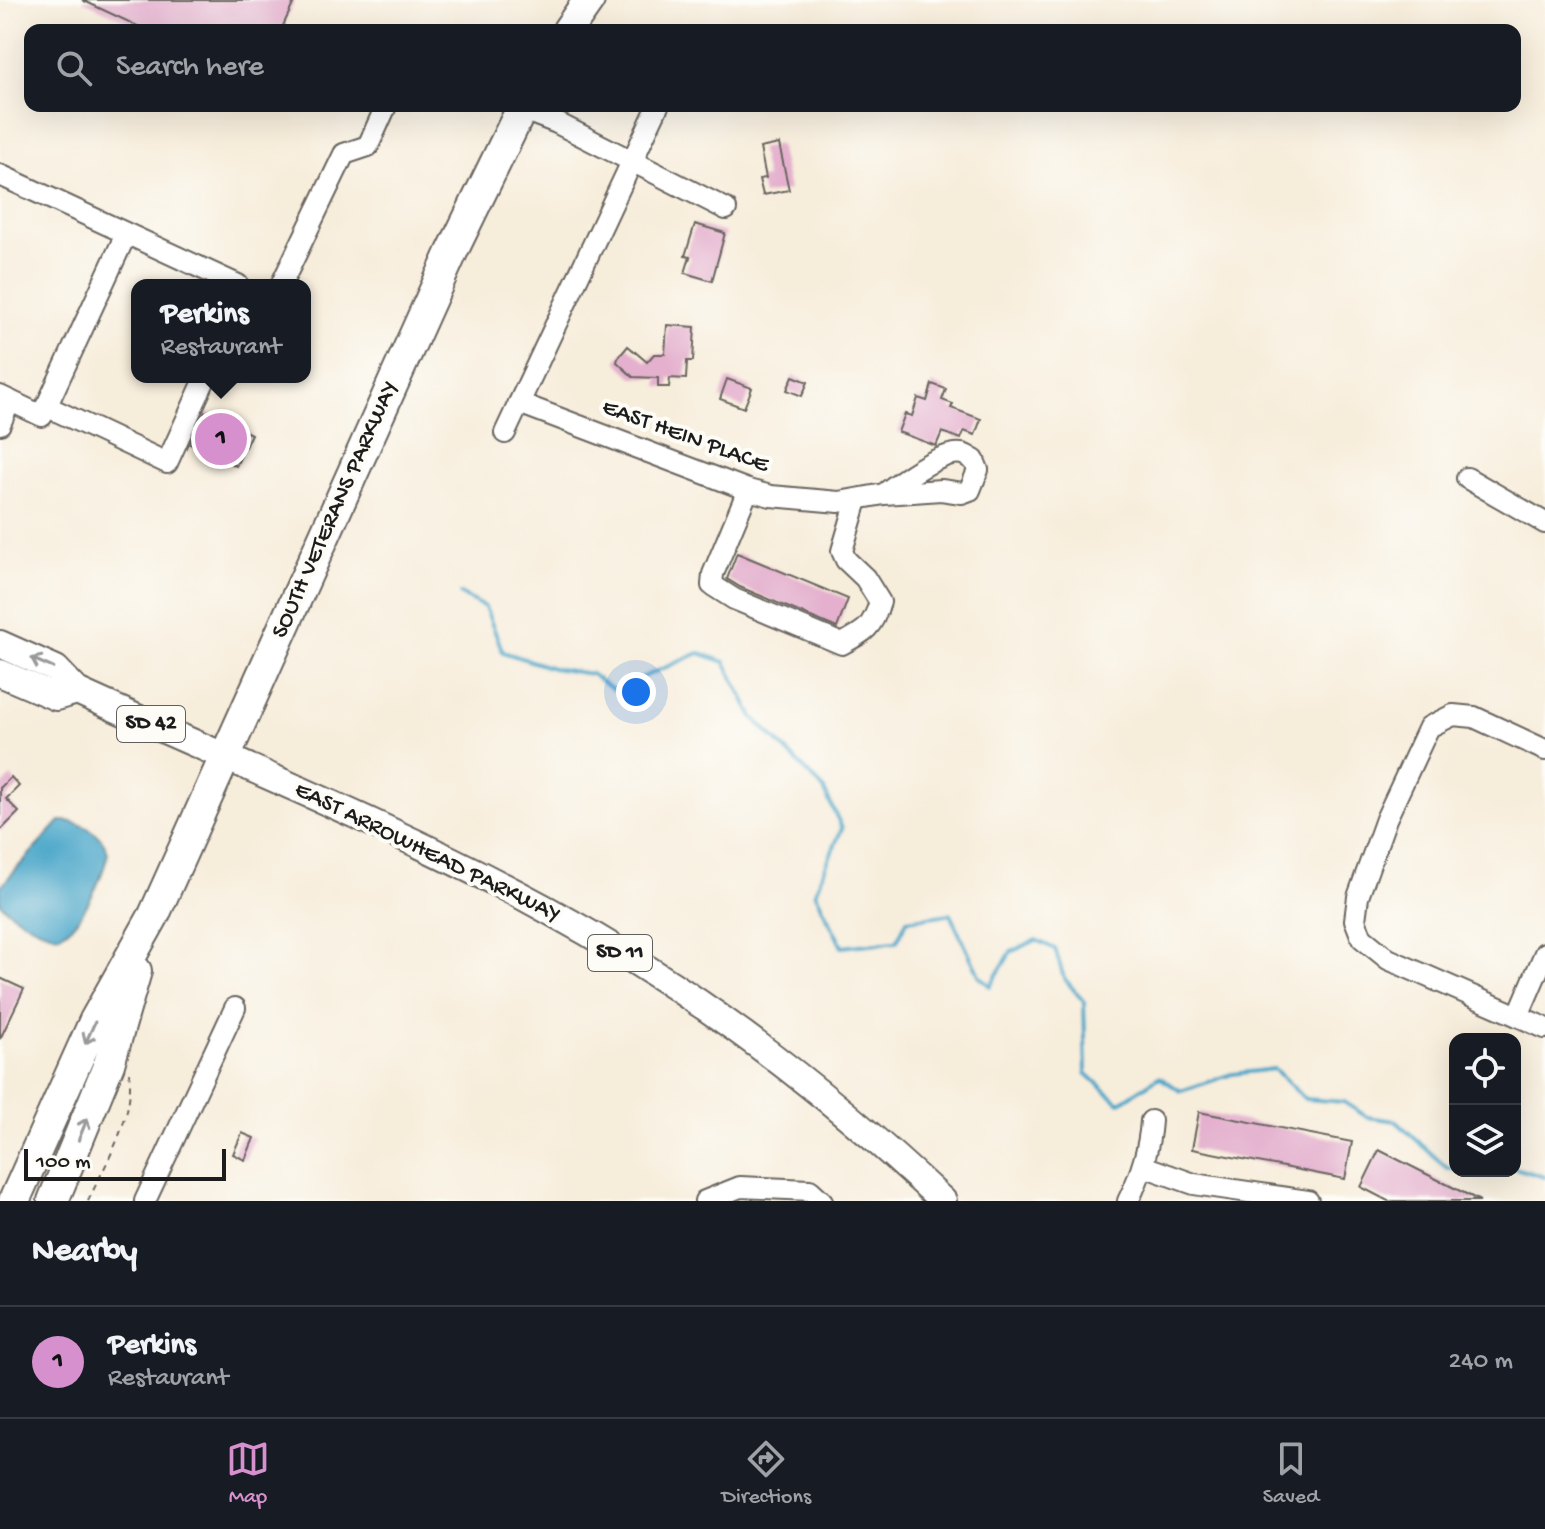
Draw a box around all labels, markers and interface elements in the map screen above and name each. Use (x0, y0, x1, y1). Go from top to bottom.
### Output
search box (24, 24, 1521, 112)
icon: search (52, 46, 96, 90)
text: Search here (116, 51, 264, 86)
popup (131, 279, 311, 383)
text: Perkins (161, 298, 249, 333)
text: Restaurant (161, 333, 281, 364)
street label: SOUTH VETERANS PARKWAY (266, 377, 406, 643)
street label: EAST HEIN PLACE (598, 393, 773, 481)
pin: 1 (195, 409, 247, 469)
one-way arrow (30, 654, 55, 669)
your location (616, 672, 656, 712)
road number: SD 42 (117, 706, 185, 742)
street label: EAST ARROWHEAD PARKWAY (289, 776, 565, 930)
road number: SD 11 (588, 935, 652, 971)
one-way arrow (81, 1020, 96, 1045)
map controls (1449, 1033, 1521, 1177)
button: locate (1449, 1033, 1521, 1105)
button: layers (1449, 1105, 1521, 1177)
one-way arrow (76, 1117, 91, 1142)
scale bar (24, 1145, 226, 1181)
text: 100 m (36, 1150, 91, 1176)
text: Nearby (32, 1233, 137, 1273)
text: Perkins (108, 1329, 196, 1364)
text: 1 (53, 1347, 63, 1378)
text: 240 m (1449, 1347, 1513, 1378)
text: Restaurant (108, 1364, 228, 1395)
tab: Map (226, 1437, 270, 1511)
tab: Directions (722, 1437, 811, 1511)
tab: Saved (1263, 1437, 1319, 1511)

